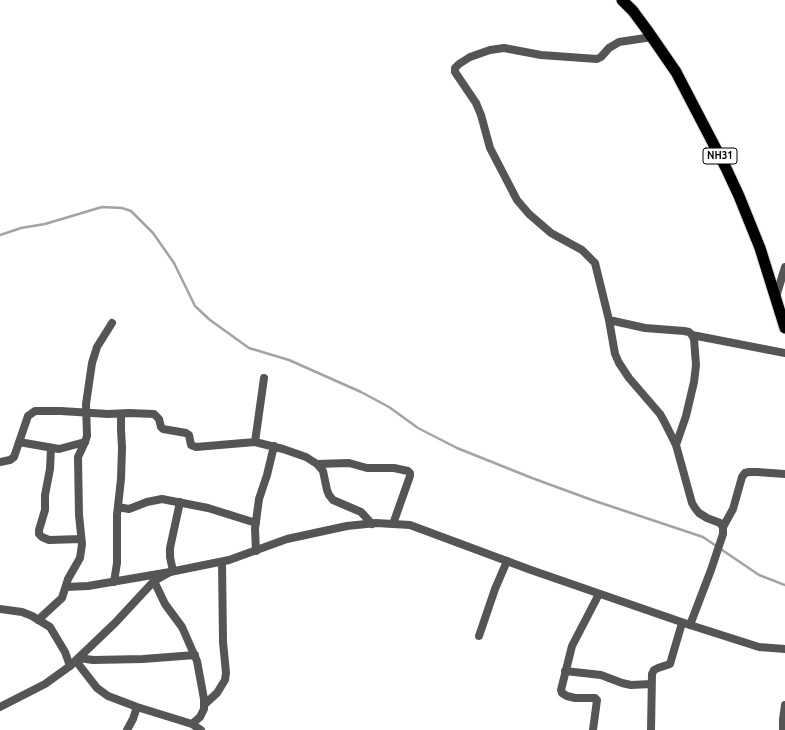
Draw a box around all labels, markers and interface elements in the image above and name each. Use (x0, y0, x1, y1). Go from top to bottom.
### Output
road number: NH31 (703, 148, 737, 164)

